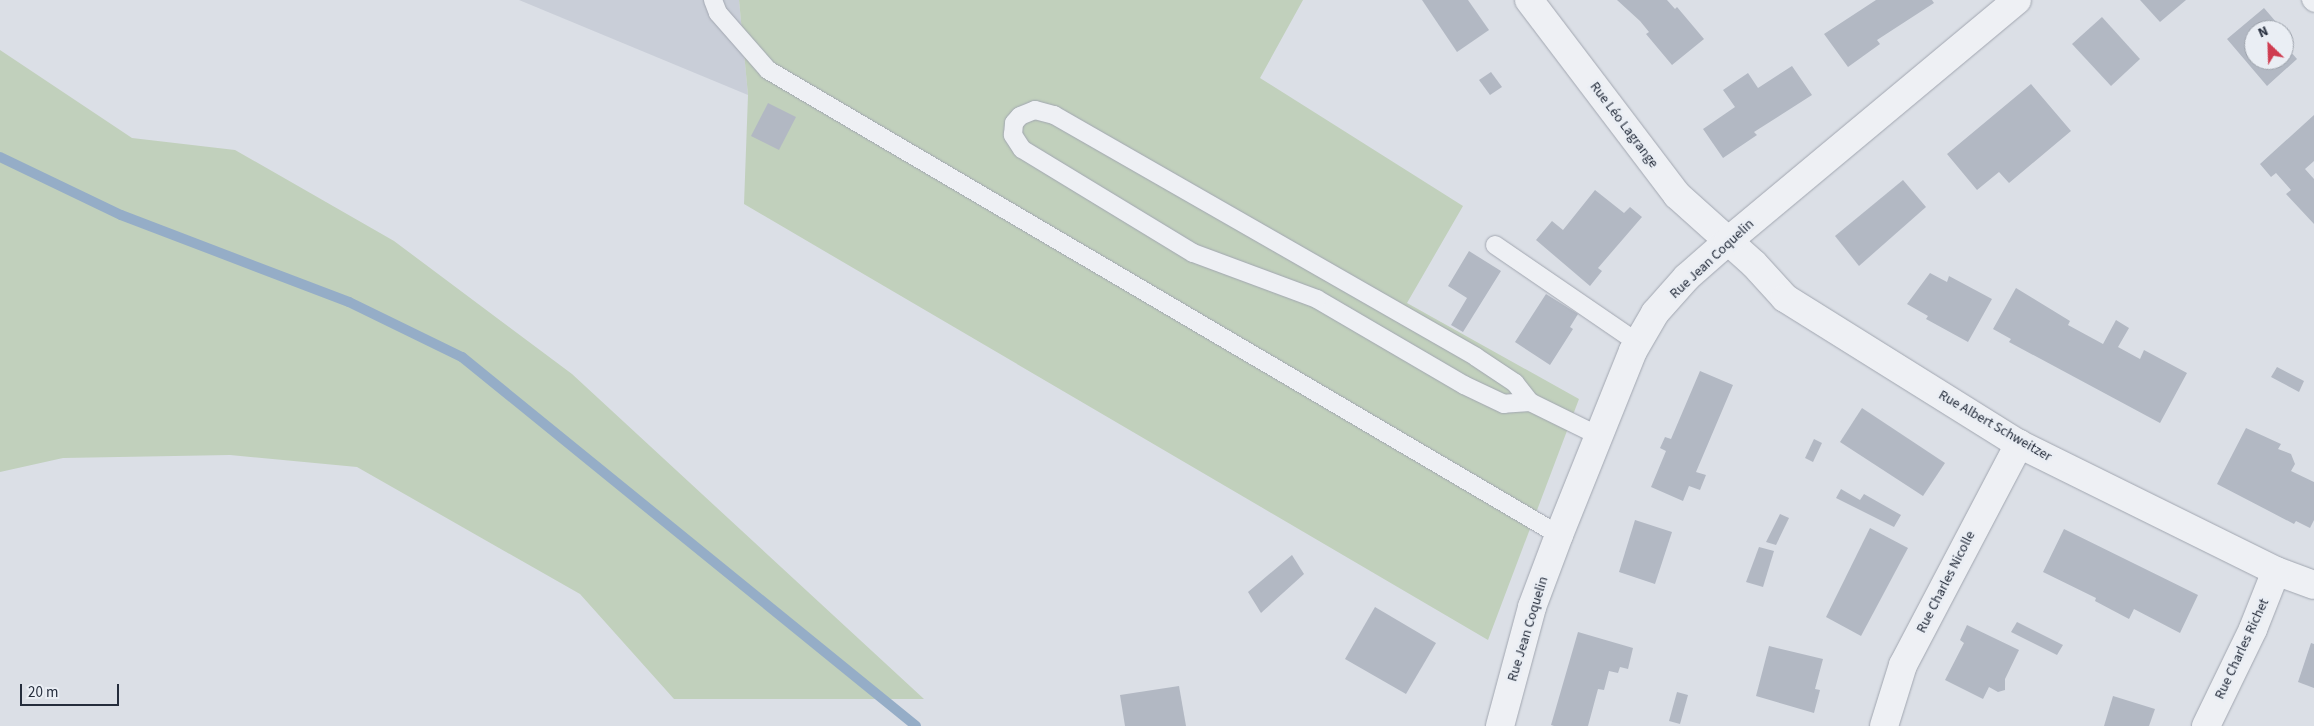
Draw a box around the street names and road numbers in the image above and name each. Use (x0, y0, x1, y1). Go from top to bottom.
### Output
street label: Rue Léo Lagrange (1586, 79, 1662, 171)
street label: Rue Jean Coquelin (1666, 216, 1758, 302)
street label: Rue Albert Schweitzer (1935, 387, 2055, 465)
street label: Rue Charles Nicolle (1913, 528, 1979, 636)
street label: Rue Jean Coquelin (1504, 574, 1552, 684)
street label: Rue Charles Richet (2211, 596, 2273, 702)

